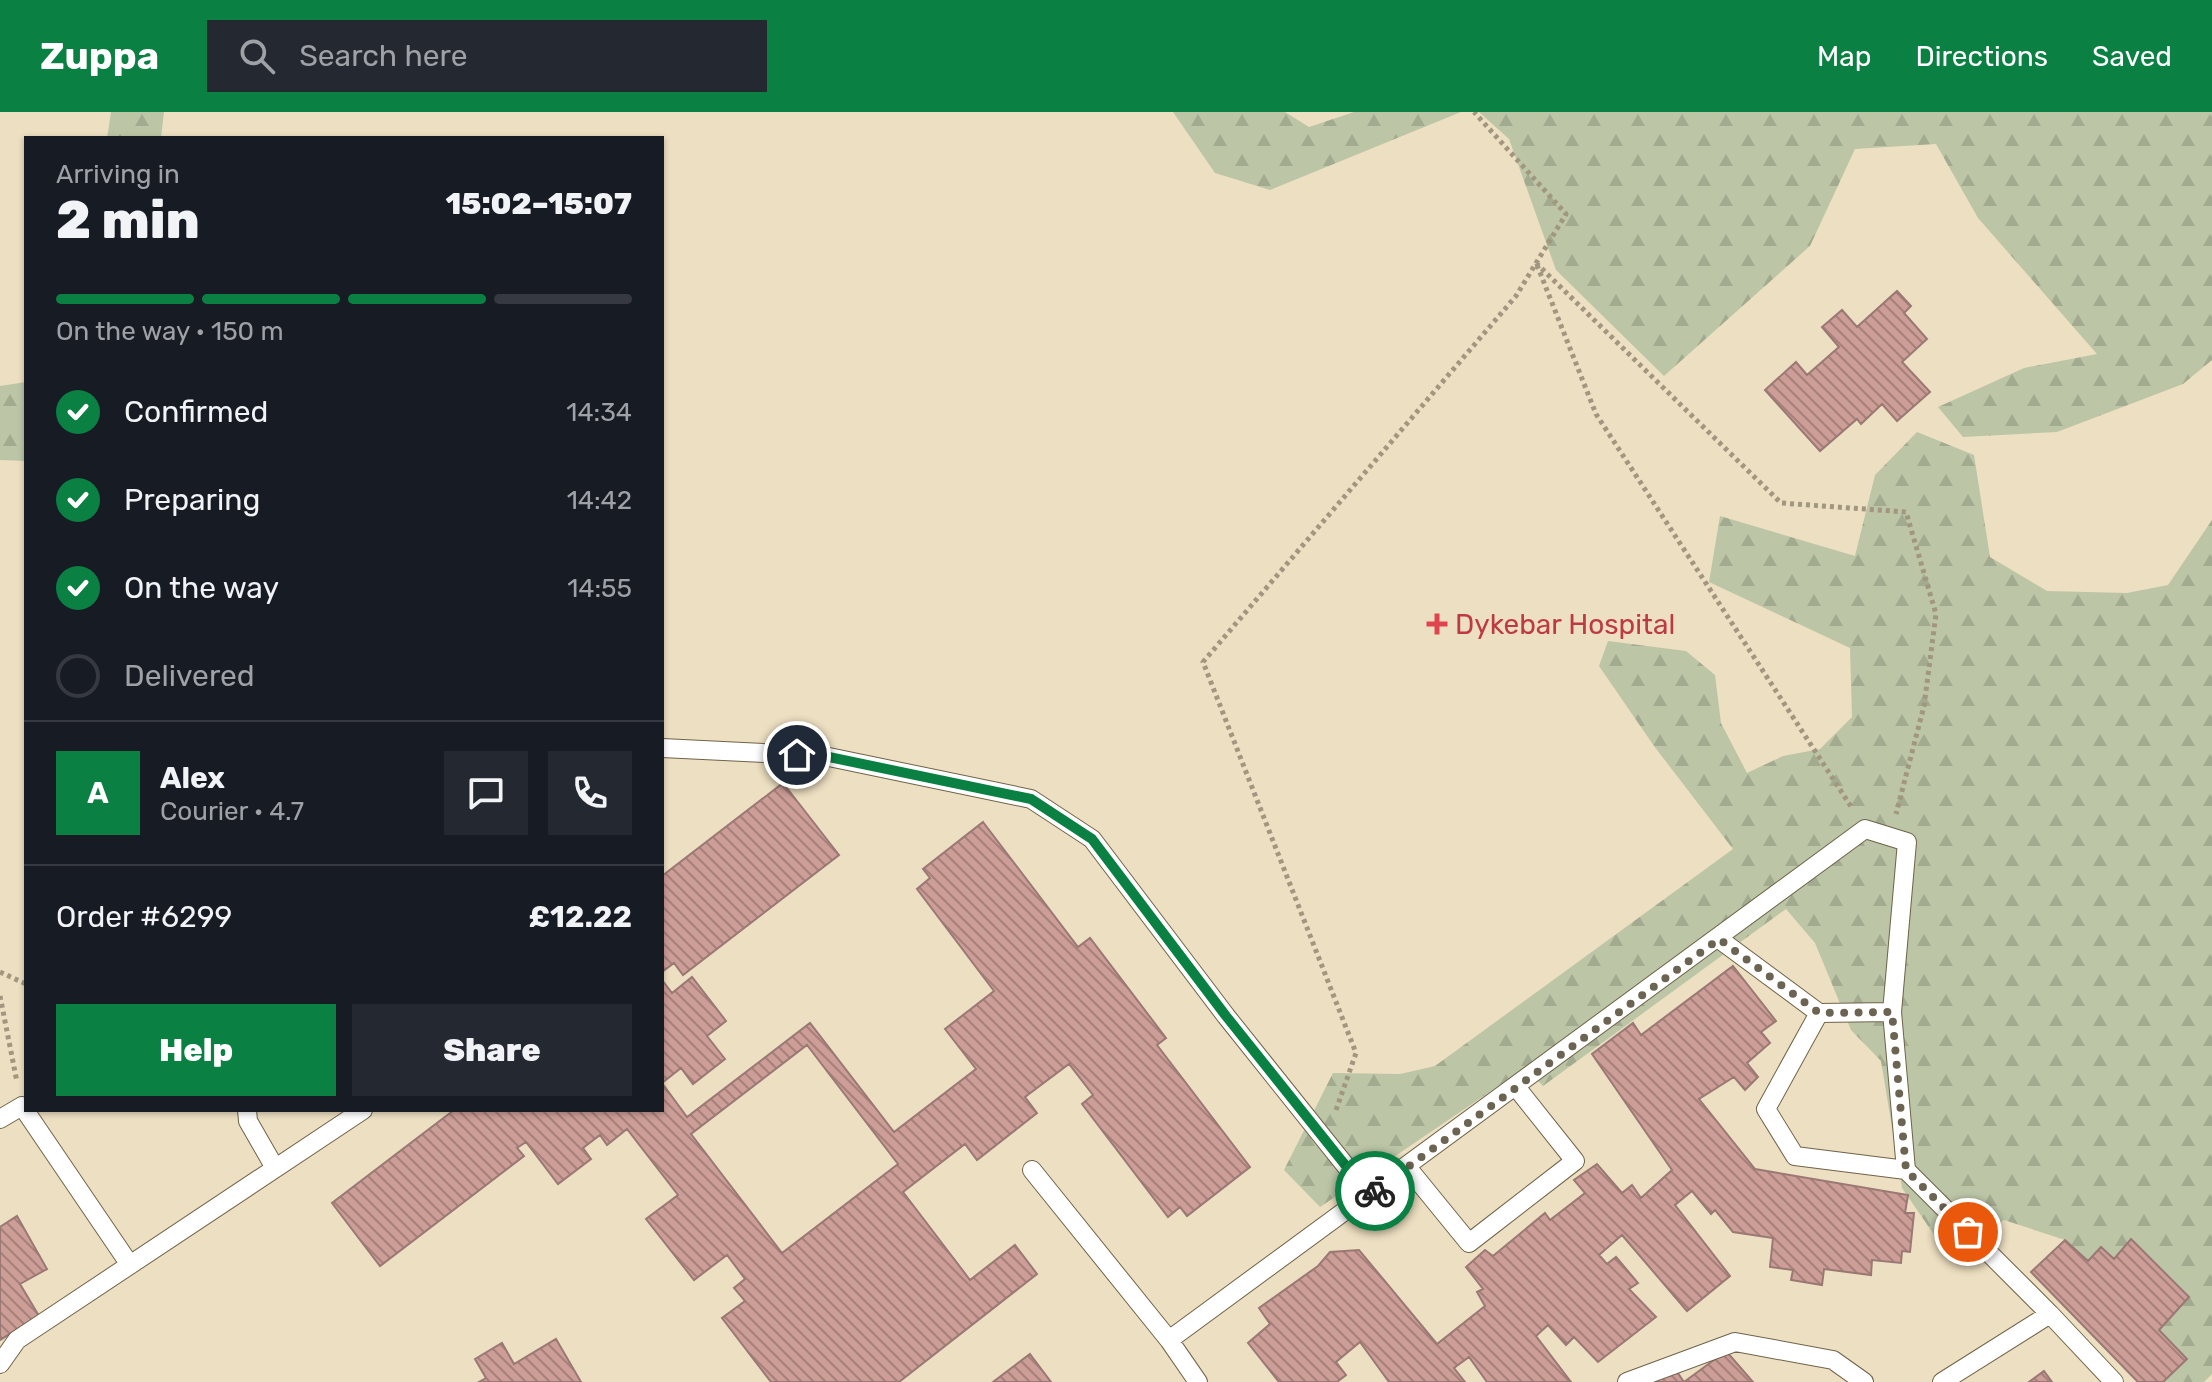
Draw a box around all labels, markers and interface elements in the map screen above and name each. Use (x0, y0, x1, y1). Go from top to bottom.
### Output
search box (207, 20, 767, 92)
text: Zuppa (40, 33, 159, 79)
icon: search (235, 34, 279, 78)
text: Search here (299, 38, 467, 74)
text: Map (1817, 40, 1871, 73)
text: Directions (1915, 40, 2048, 73)
text: Saved (2092, 40, 2172, 73)
text: Arriving in (56, 159, 180, 190)
text: 15:02–15:07 (446, 186, 632, 222)
text: 2 min (56, 189, 200, 251)
text: On the way · 150 m (56, 316, 284, 347)
icon: check (56, 390, 100, 434)
text: Confirmed (124, 394, 268, 430)
text: 14:34 (566, 397, 632, 428)
icon: check (56, 478, 100, 522)
text: Preparing (124, 482, 260, 518)
text: 14:42 (567, 485, 632, 516)
icon: check (56, 566, 100, 610)
text: On the way (124, 570, 279, 606)
text: 14:55 (567, 573, 632, 604)
place label: Dykebar Hospital (1455, 608, 1675, 641)
marker: Dykebar Hospital (1426, 613, 1448, 635)
text: Delivered (124, 658, 255, 694)
pin (763, 721, 831, 789)
icon: home (775, 733, 819, 777)
button: chat (444, 751, 528, 835)
button: phone (548, 751, 632, 835)
text: Alex (160, 760, 225, 796)
text: A (87, 775, 109, 811)
text: Courier · 4.7 (160, 796, 304, 827)
text: Order #6299 (56, 899, 232, 935)
text: £12.22 (528, 899, 632, 935)
button: Help (56, 1004, 336, 1096)
button: Share (352, 1004, 632, 1096)
courier (1335, 1151, 1415, 1231)
icon: bike (1353, 1169, 1397, 1213)
pin (1934, 1198, 2002, 1266)
icon: bag (1946, 1210, 1990, 1254)

